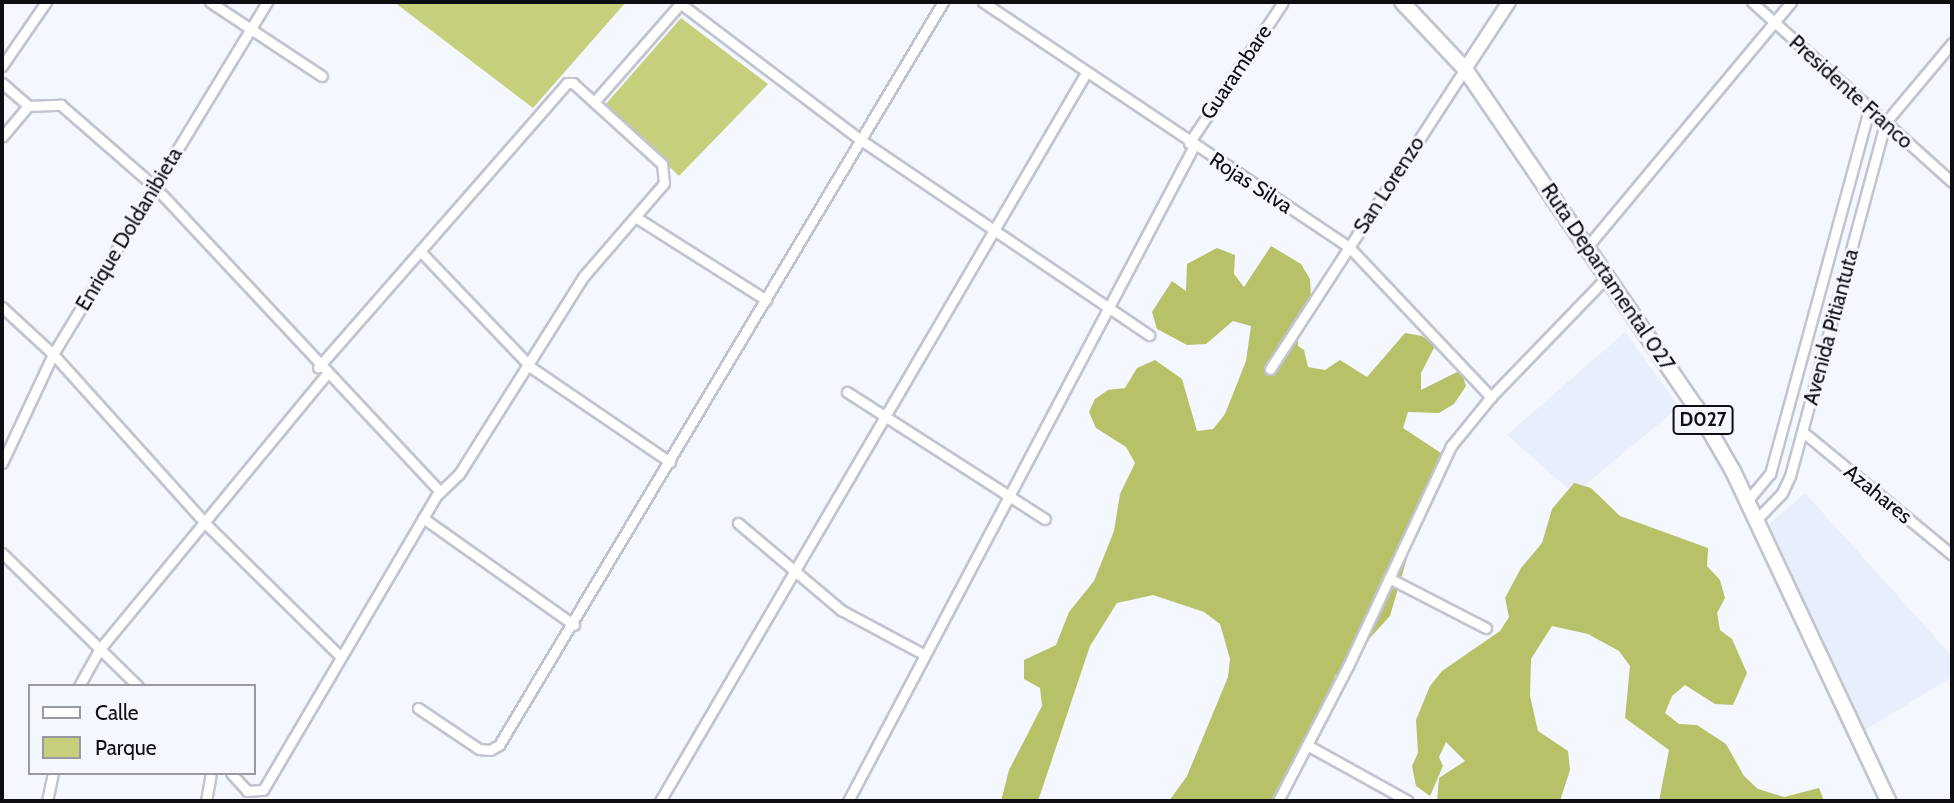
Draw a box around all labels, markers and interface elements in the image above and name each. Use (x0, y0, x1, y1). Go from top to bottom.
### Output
street label: Guarambare (1195, 20, 1277, 124)
street label: Presidente Franco (1784, 30, 1918, 154)
street label: San Lorenzo (1348, 132, 1430, 238)
street label: Enrique Doldanibieta (70, 143, 188, 315)
street label: Rojas Silva (1205, 147, 1297, 219)
street label: Ruta Departamental 027 (1536, 179, 1680, 375)
street label: Avenida Pitiantuta (1798, 246, 1864, 408)
road number: D027 (1672, 404, 1734, 436)
street label: Azahares (1839, 459, 1917, 529)
legend (28, 684, 256, 775)
text: Calle (95, 700, 139, 725)
text: Parque (95, 735, 157, 760)

